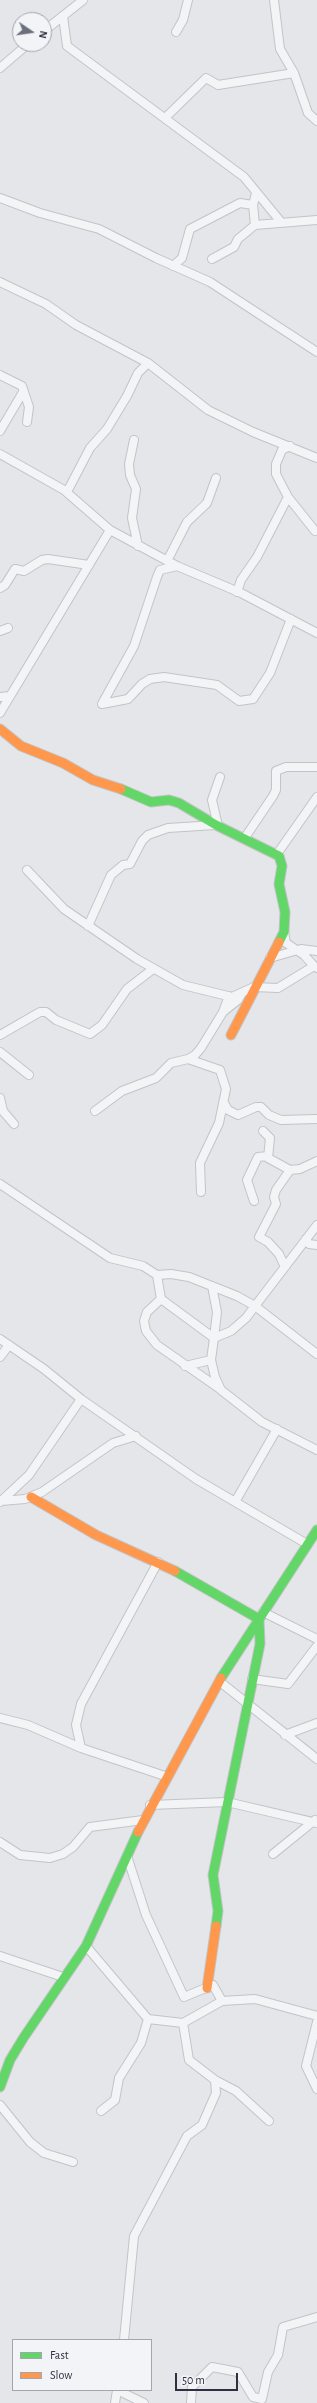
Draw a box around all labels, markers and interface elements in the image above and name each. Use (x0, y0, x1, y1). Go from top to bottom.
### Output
north arrow (12, 12, 52, 52)
text: N (37, 30, 49, 40)
legend (12, 2339, 152, 2391)
text: Fast (50, 2349, 69, 2361)
scale bar (177, 2365, 240, 2391)
text: Slow (50, 2369, 72, 2381)
text: 50 m (182, 2374, 205, 2386)

